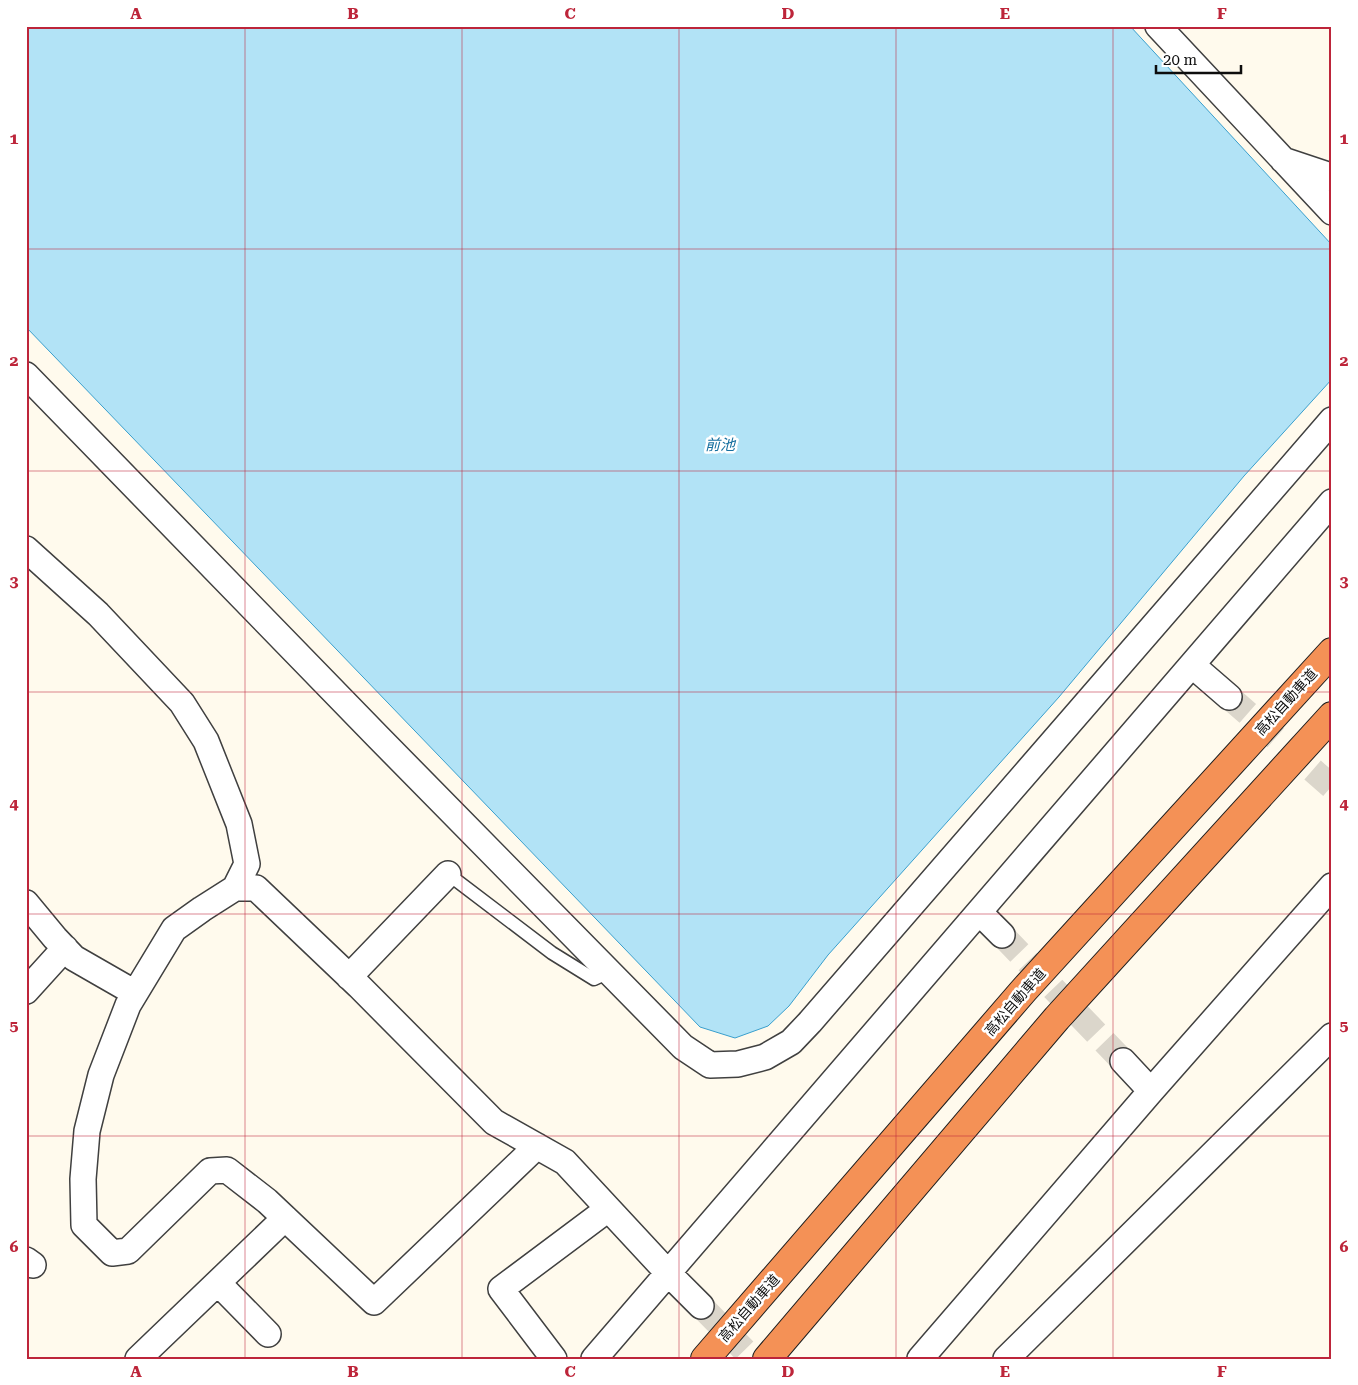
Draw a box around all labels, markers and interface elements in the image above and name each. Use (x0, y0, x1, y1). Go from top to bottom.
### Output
text: A (130, 4, 142, 23)
text: B (347, 4, 359, 23)
text: C (564, 4, 576, 23)
text: D (782, 4, 795, 23)
text: E (1000, 4, 1010, 23)
text: F (1217, 4, 1227, 23)
scale bar (1156, 42, 1240, 74)
text: 20 m (1163, 51, 1198, 69)
text: 1 (10, 129, 19, 148)
text: 1 (1340, 129, 1349, 148)
text: 2 (10, 351, 19, 370)
text: 2 (1340, 351, 1349, 370)
water label: 前池 (705, 436, 737, 454)
text: 3 (10, 572, 19, 591)
text: 3 (1340, 572, 1349, 591)
street label: 高松自動車道 (1252, 665, 1320, 739)
text: 4 (10, 794, 19, 813)
text: 4 (1340, 794, 1349, 813)
street label: 高松自動車道 (981, 965, 1049, 1039)
text: 5 (10, 1016, 19, 1035)
text: 5 (1340, 1016, 1349, 1035)
text: 6 (10, 1237, 19, 1256)
text: 6 (1340, 1237, 1349, 1256)
street label: 高松自動車道 (715, 1271, 783, 1345)
text: A (130, 1362, 142, 1381)
text: B (347, 1362, 359, 1381)
text: C (564, 1362, 576, 1381)
text: D (782, 1362, 795, 1381)
text: E (1000, 1362, 1010, 1381)
text: F (1217, 1362, 1227, 1381)

